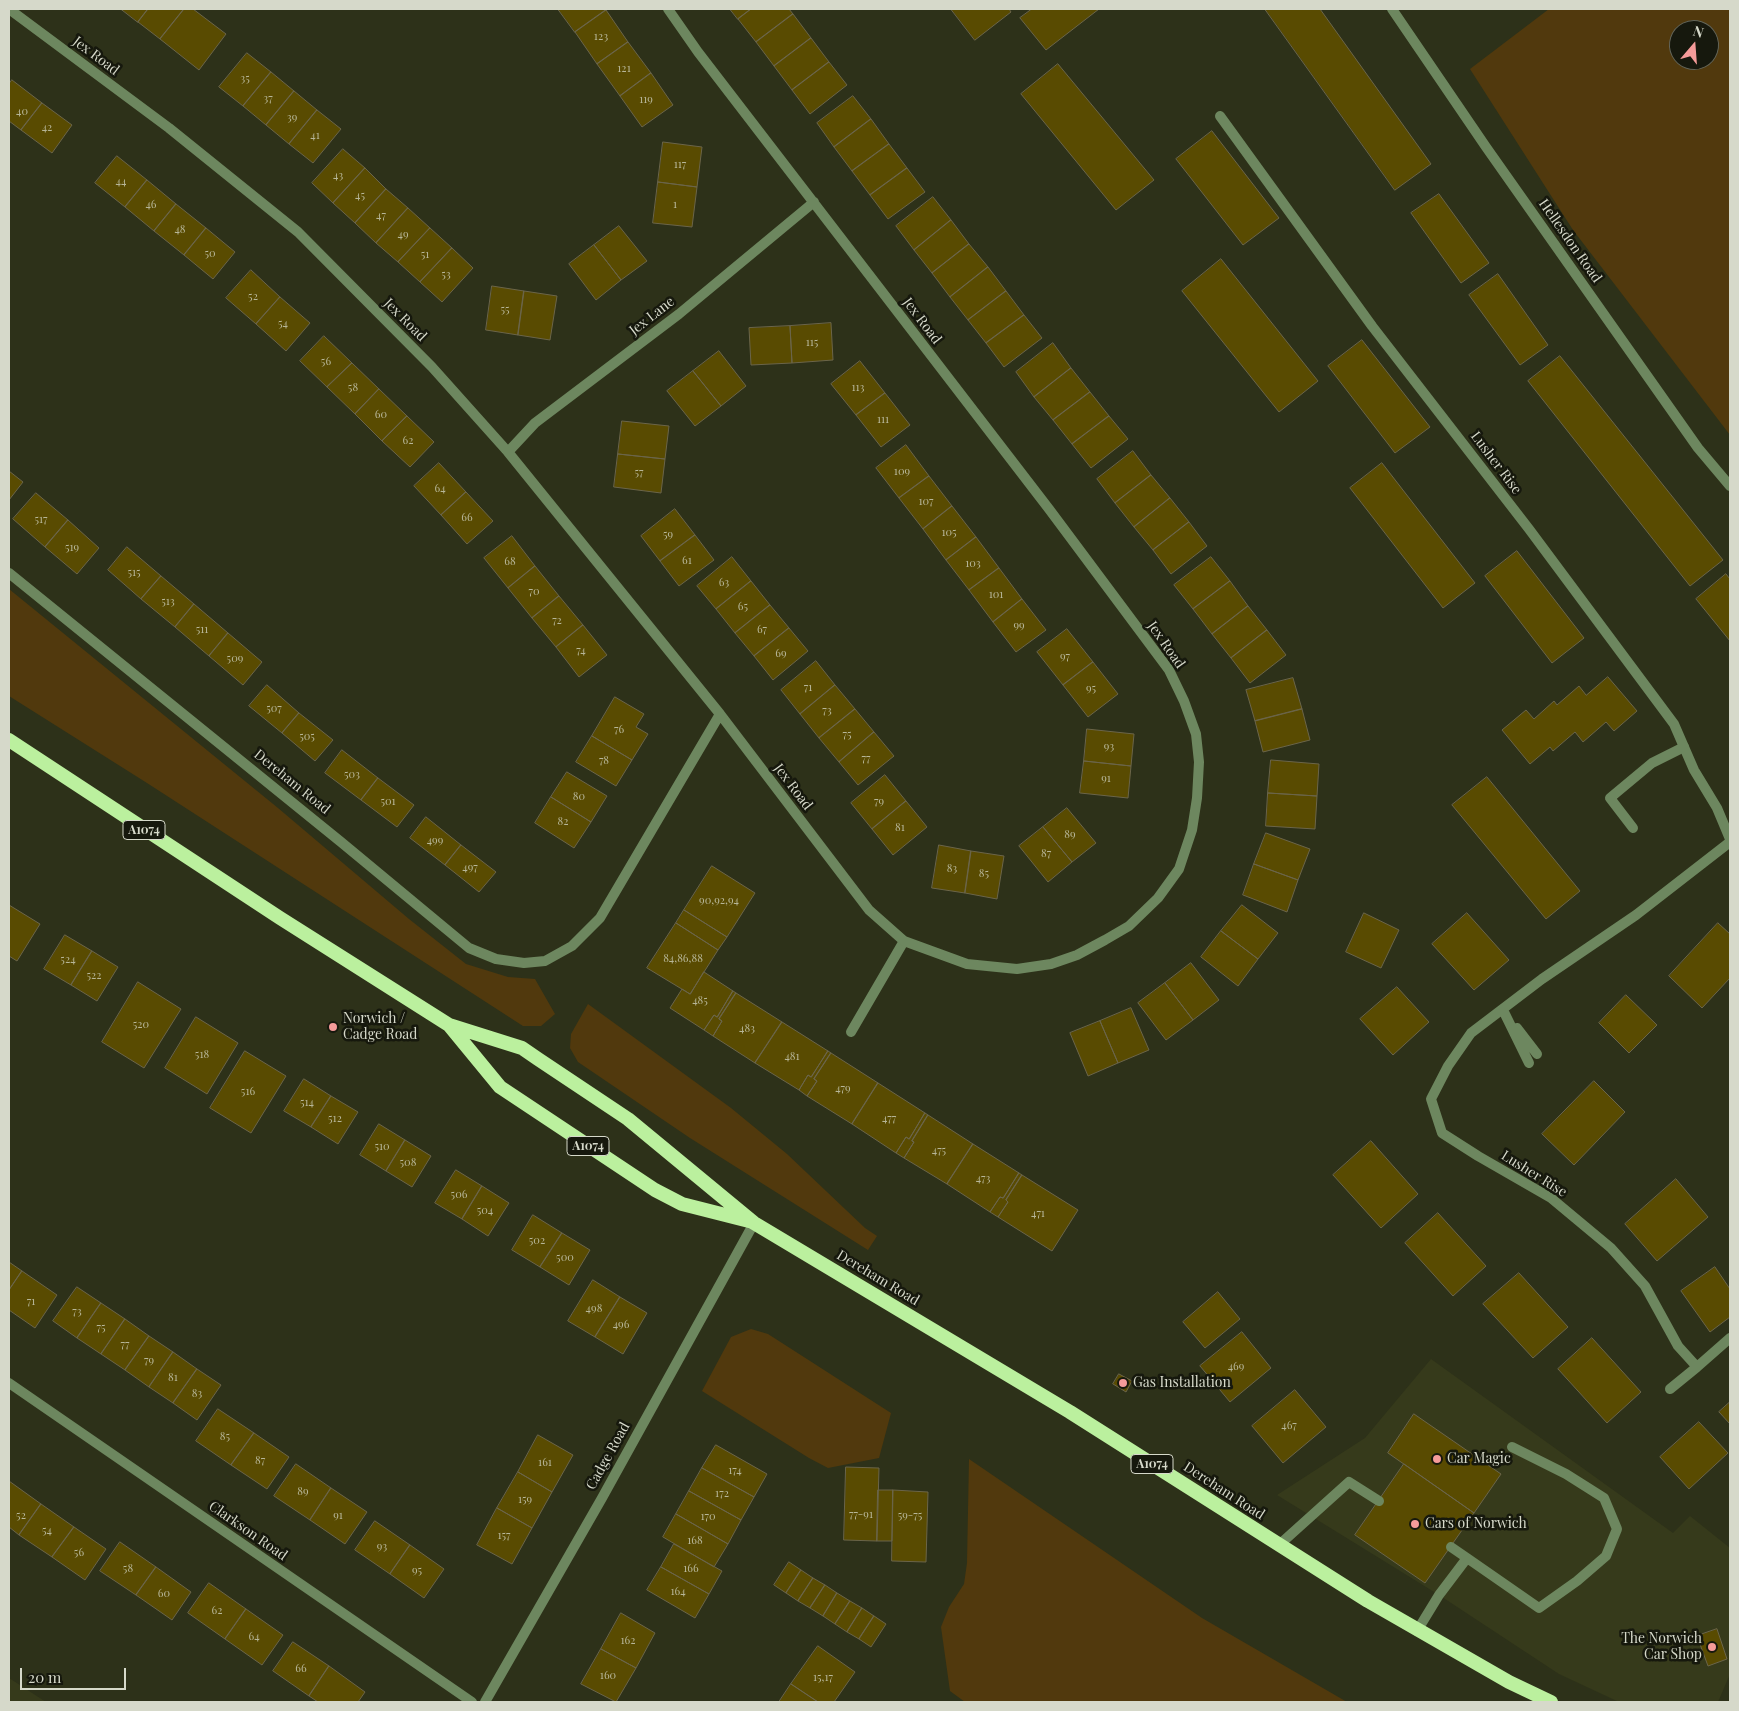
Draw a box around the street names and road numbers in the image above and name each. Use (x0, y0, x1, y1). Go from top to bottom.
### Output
street label: Jex Road (69, 33, 123, 79)
street label: Hellesdon Road (1535, 196, 1605, 286)
street label: Jex Lane (626, 293, 678, 339)
street label: Jex Road (899, 294, 945, 348)
street label: Jex Road (380, 295, 430, 345)
street label: Lusher Rise (1467, 428, 1525, 498)
street label: Jex Road (1144, 618, 1188, 672)
street label: Dereham Road (250, 746, 334, 818)
street label: Jex Road (770, 760, 816, 814)
road number: A1074 (123, 820, 165, 840)
road number: A1074 (567, 1136, 609, 1156)
street label: Lusher Rise (1498, 1147, 1570, 1201)
street label: Dereham Road (834, 1247, 922, 1309)
street label: Cadge Road (583, 1419, 633, 1493)
road number: A1074 (1131, 1455, 1173, 1474)
street label: Dereham Road (1180, 1459, 1268, 1523)
street label: Clarkson Road (206, 1498, 290, 1564)

